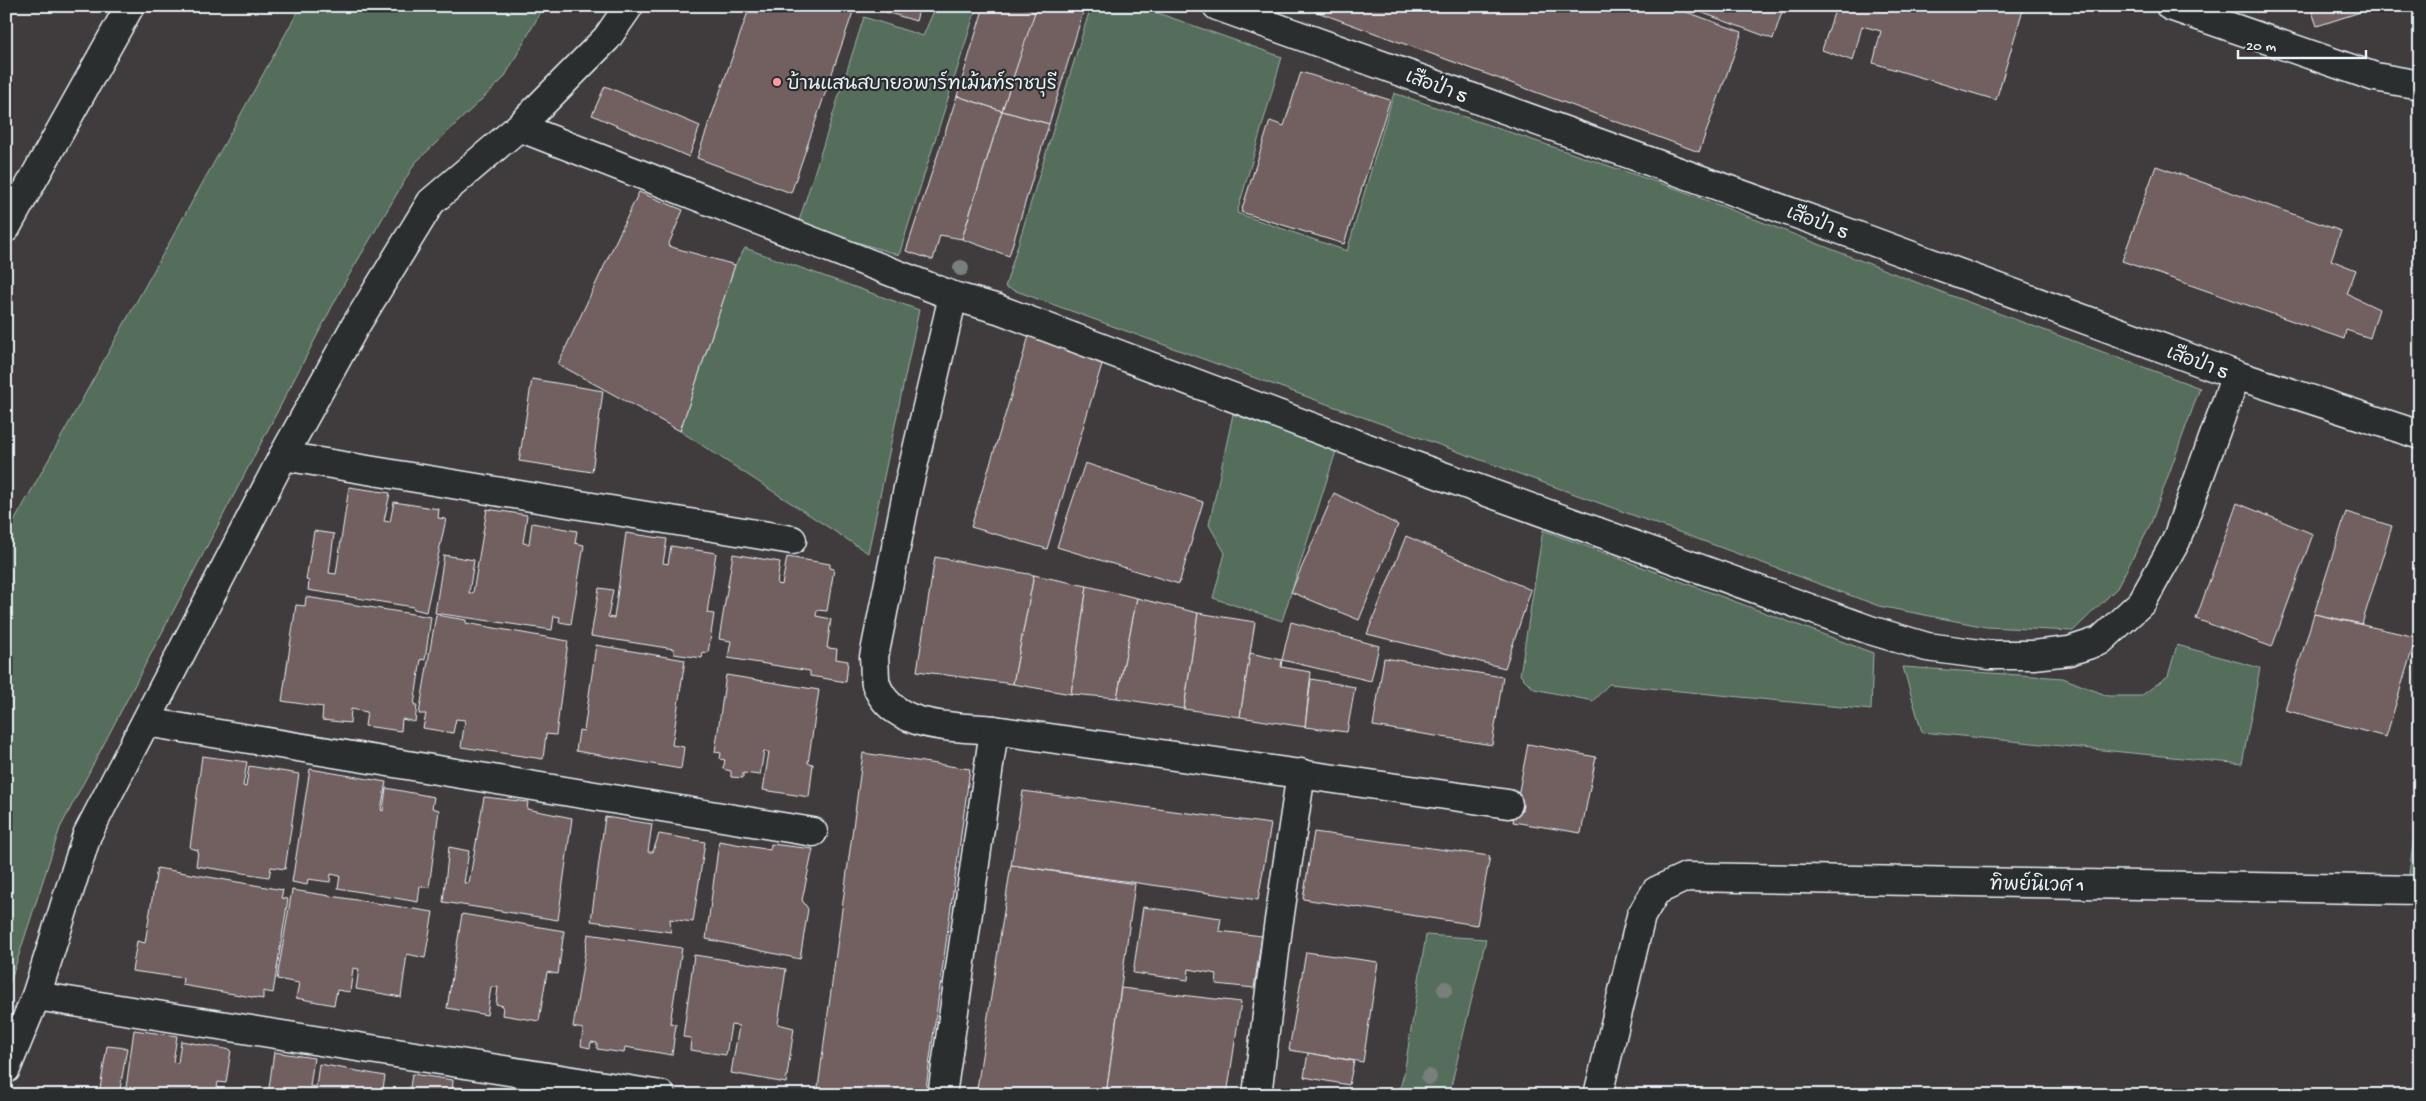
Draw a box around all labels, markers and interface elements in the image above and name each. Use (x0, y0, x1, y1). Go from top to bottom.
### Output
scale bar (2238, 28, 2366, 60)
text: 20 m (2246, 38, 2276, 56)
street label: เสือป่า 5 (1402, 64, 1471, 110)
place label: บ้านแสนสบายอพาร์ทเม้นท์ราชบุรี (787, 70, 1057, 97)
marker: บ้านแสนสบายอพาร์ทเม้นท์ราชบุรี (771, 76, 783, 88)
street label: เสือป่า 5 (1783, 200, 1852, 246)
street label: เสือป่า 5 (2163, 340, 2232, 386)
street label: ทิพย์นิเวศ 1 (1989, 870, 2085, 899)

